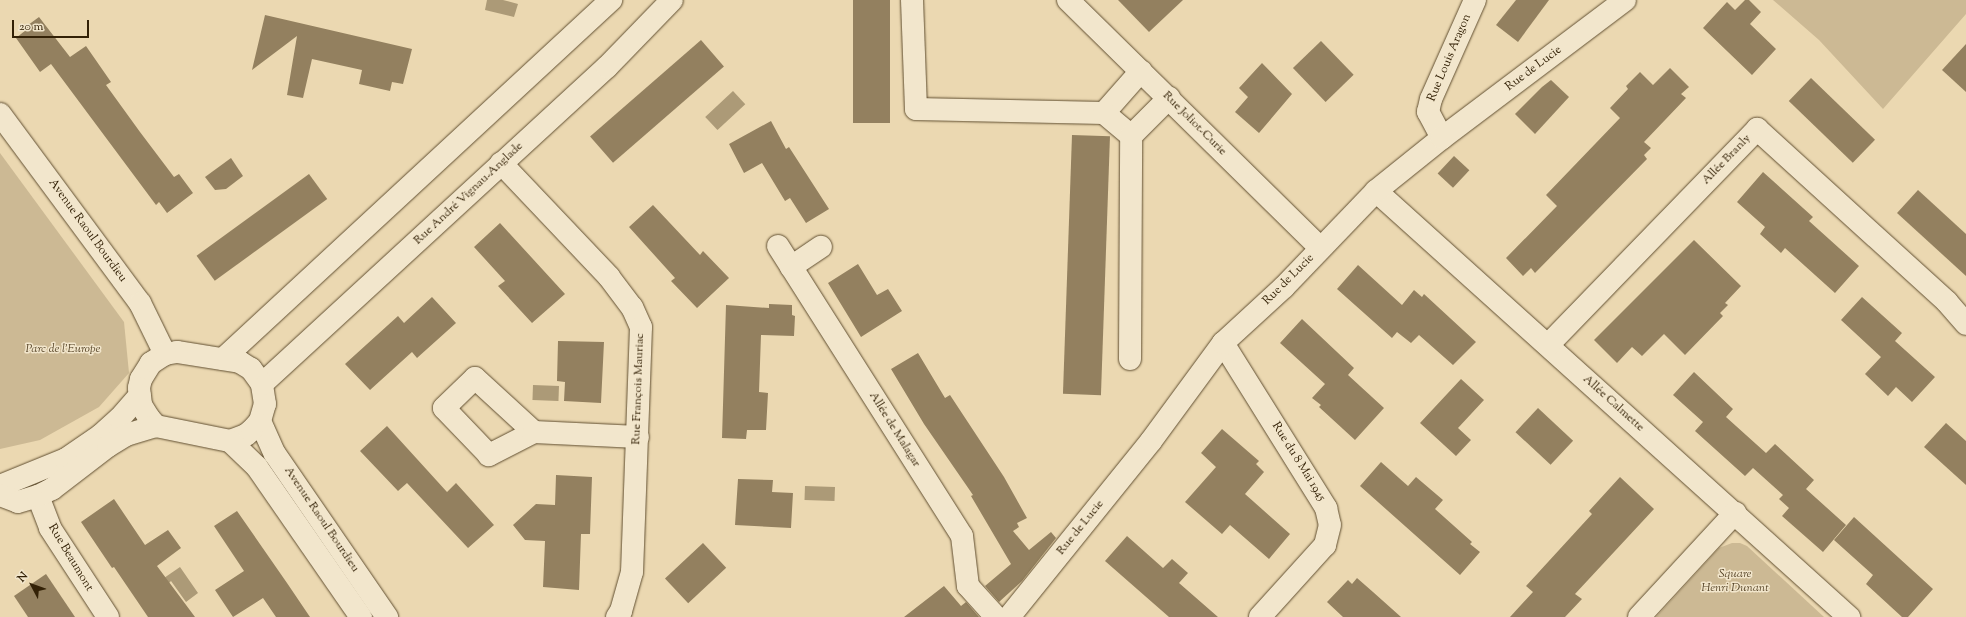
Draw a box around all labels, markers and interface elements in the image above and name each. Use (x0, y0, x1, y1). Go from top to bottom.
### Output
scale bar (14, 12, 91, 38)
street label: Rue Louis Aragon (1425, 12, 1475, 104)
text: 20 m (19, 18, 43, 36)
street label: Rue de Lucie (1503, 43, 1565, 95)
street label: Rue Joliot-Curie (1159, 89, 1229, 159)
street label: Allée Branly (1700, 132, 1754, 188)
street label: Rue André Vignau-Anglade (411, 140, 527, 248)
street label: Avenue Raoul Bourdieu (45, 177, 129, 285)
street label: Rue de Lucie (1260, 251, 1318, 309)
street label: Rue François Mauriac (630, 333, 648, 445)
park label: Parc de l'Europe (26, 343, 100, 357)
street label: Allée Calmette (1579, 373, 1647, 435)
street label: Allée de Malagar (865, 390, 923, 470)
street label: Rue du 8 Mai 1945 (1268, 420, 1328, 504)
street label: Avenue Raoul Bourdieu (280, 465, 362, 575)
street label: Rue de Lucie (1054, 498, 1108, 558)
street label: Rue Beaumont (44, 522, 96, 594)
north arrow (12, 565, 52, 605)
park label: Square Henri Dunant (1701, 568, 1769, 596)
text: N (14, 569, 32, 586)

